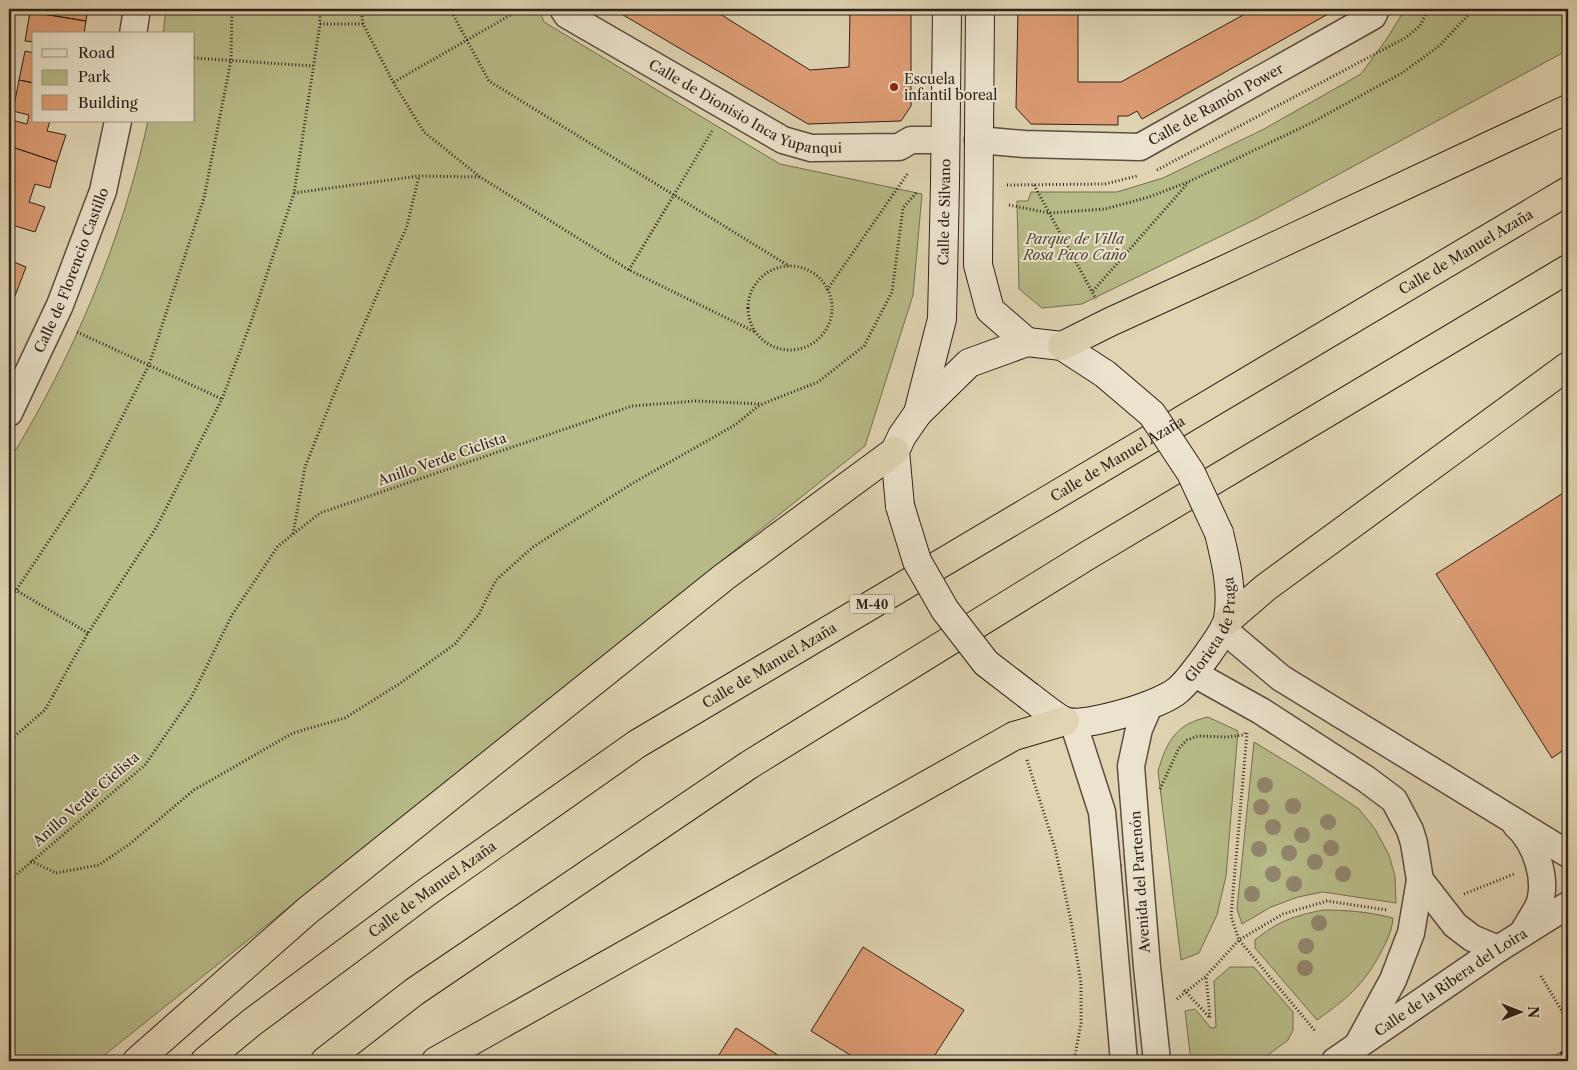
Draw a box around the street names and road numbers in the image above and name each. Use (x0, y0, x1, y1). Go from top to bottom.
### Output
street label: Calle de Dionisio Inca Yupanqui (646, 55, 842, 157)
street label: Calle de Ramón Power (1145, 59, 1286, 150)
street label: Calle de Silvano (934, 159, 954, 266)
street label: Calle de Florencio Castillo (30, 185, 113, 356)
street label: Calle de Manuel Azaña (1395, 205, 1537, 299)
street label: Calle de Manuel Azaña (1047, 411, 1189, 505)
street label: Anillo Verde Ciclista (374, 428, 509, 490)
street label: Glorieta de Praga (1181, 576, 1239, 686)
road number: M-40 (850, 594, 894, 614)
street label: Calle de Manuel Azaña (699, 618, 840, 712)
street label: Anillo Verde Ciclista (28, 747, 143, 851)
street label: Avenida del Partenón (1126, 810, 1154, 955)
street label: Calle de Manuel Azaña (365, 837, 500, 941)
street label: Calle de la Ribera del Loira (1371, 924, 1531, 1040)

